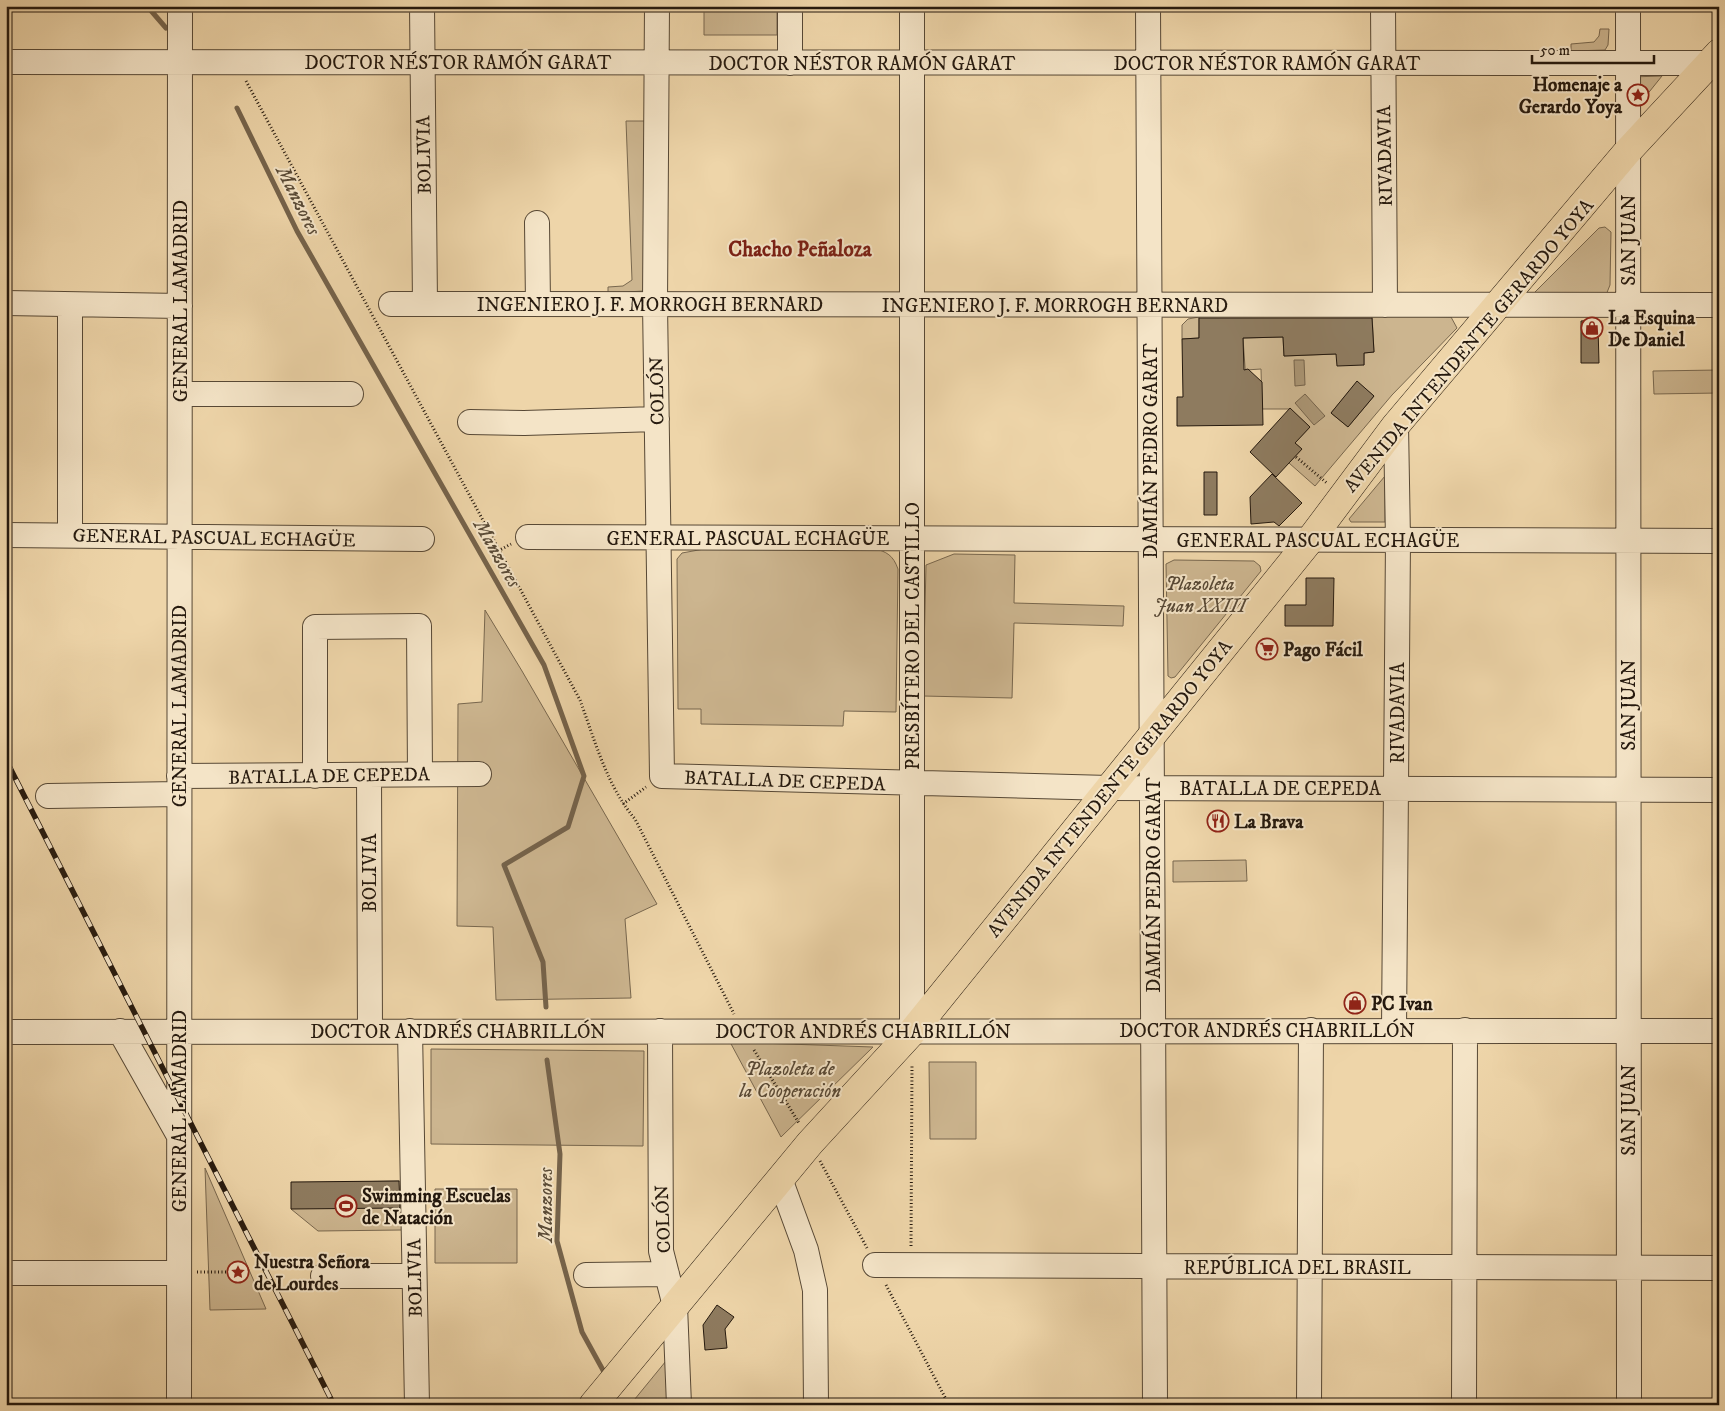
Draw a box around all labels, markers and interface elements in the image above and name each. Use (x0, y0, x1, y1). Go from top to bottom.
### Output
scale bar (1532, 32, 1655, 64)
text: 50 m (1540, 41, 1570, 60)
street label: DOCTOR NÉSTOR RAMÓN GARAT (305, 50, 612, 75)
street label: DOCTOR NÉSTOR RAMÓN GARAT (709, 51, 1016, 76)
street label: DOCTOR NÉSTOR RAMÓN GARAT (1114, 51, 1421, 76)
place label: Homenaje a Gerardo Yoya (1519, 74, 1623, 119)
place icon: Homenaje a Gerardo Yoya (1626, 83, 1650, 107)
street label: RIVADAVIA (1373, 104, 1398, 207)
street label: BOLIVIA (412, 115, 437, 195)
water label: Manzores (269, 160, 326, 240)
street label: AVENIDA INTENDENTE GERARDO YOYA (1339, 194, 1599, 497)
street label: SAN JUAN (1618, 194, 1641, 286)
street label: GENERAL LAMADRID (170, 200, 193, 402)
district label: Chacho Peñaloza (728, 237, 873, 263)
street label: INGENIERO J. F. MORROGH BERNARD (477, 294, 823, 317)
street label: INGENIERO J. F. MORROGH BERNARD (882, 295, 1228, 318)
place label: La Esquina De Daniel (1608, 307, 1696, 352)
shop icon: La Esquina De Daniel (1580, 316, 1604, 340)
street label: DAMIÁN PEDRO GARAT (1138, 343, 1163, 559)
street label: COLÓN (643, 357, 670, 425)
street label: PRESBÍTERO DEL CASTILLO (900, 502, 925, 770)
water label: Manzores (466, 514, 527, 593)
street label: GENERAL PASCUAL ECHAGÜE (72, 524, 356, 552)
street label: GENERAL PASCUAL ECHAGÜE (606, 527, 890, 551)
street label: GENERAL PASCUAL ECHAGÜE (1176, 529, 1460, 553)
park label: Plazoleta Juan XXIII (1154, 573, 1249, 618)
street label: GENERAL LAMADRID (169, 605, 192, 807)
street label: AVENIDA INTENDENTE GERARDO YOYA (983, 635, 1238, 942)
supermarket icon: Pago Fácil (1255, 637, 1279, 661)
place label: Pago Fácil (1283, 639, 1363, 662)
street label: SAN JUAN (1618, 659, 1641, 751)
street label: RIVADAVIA (1387, 661, 1410, 764)
street label: BATALLA DE CEPEDA (228, 763, 431, 790)
street label: BATALLA DE CEPEDA (684, 766, 887, 797)
street label: DAMIÁN PEDRO GARAT (1141, 777, 1166, 993)
street label: BATALLA DE CEPEDA (1179, 778, 1382, 801)
restaurant icon: La Brava (1206, 809, 1230, 833)
place label: La Brava (1234, 811, 1304, 834)
street label: BOLIVIA (359, 833, 382, 912)
shop icon: PC Ivan (1343, 991, 1367, 1015)
place label: PC Ivan (1371, 993, 1434, 1016)
street label: GENERAL LAMADRID (169, 1010, 192, 1212)
street label: DOCTOR ANDRÉS CHABRILLÓN (1119, 1018, 1415, 1043)
street label: DOCTOR ANDRÉS CHABRILLÓN (310, 1019, 606, 1044)
street label: DOCTOR ANDRÉS CHABRILLÓN (715, 1019, 1011, 1044)
park label: Plazoleta de la Cooperación (738, 1058, 841, 1104)
street label: SAN JUAN (1618, 1064, 1641, 1156)
water label: Manzores (534, 1167, 559, 1244)
street label: COLÓN (649, 1184, 676, 1254)
place label: Swimming Escuelas de Natación (362, 1185, 511, 1230)
sports icon: Swimming Escuelas de Natación (334, 1194, 358, 1218)
street label: BOLIVIA (403, 1238, 428, 1318)
place label: Nuestra Señora de Lourdes (254, 1251, 371, 1296)
street label: REPÚBLICA DEL BRASIL (1183, 1255, 1411, 1280)
place icon: Nuestra Señora de Lourdes (226, 1260, 250, 1284)

